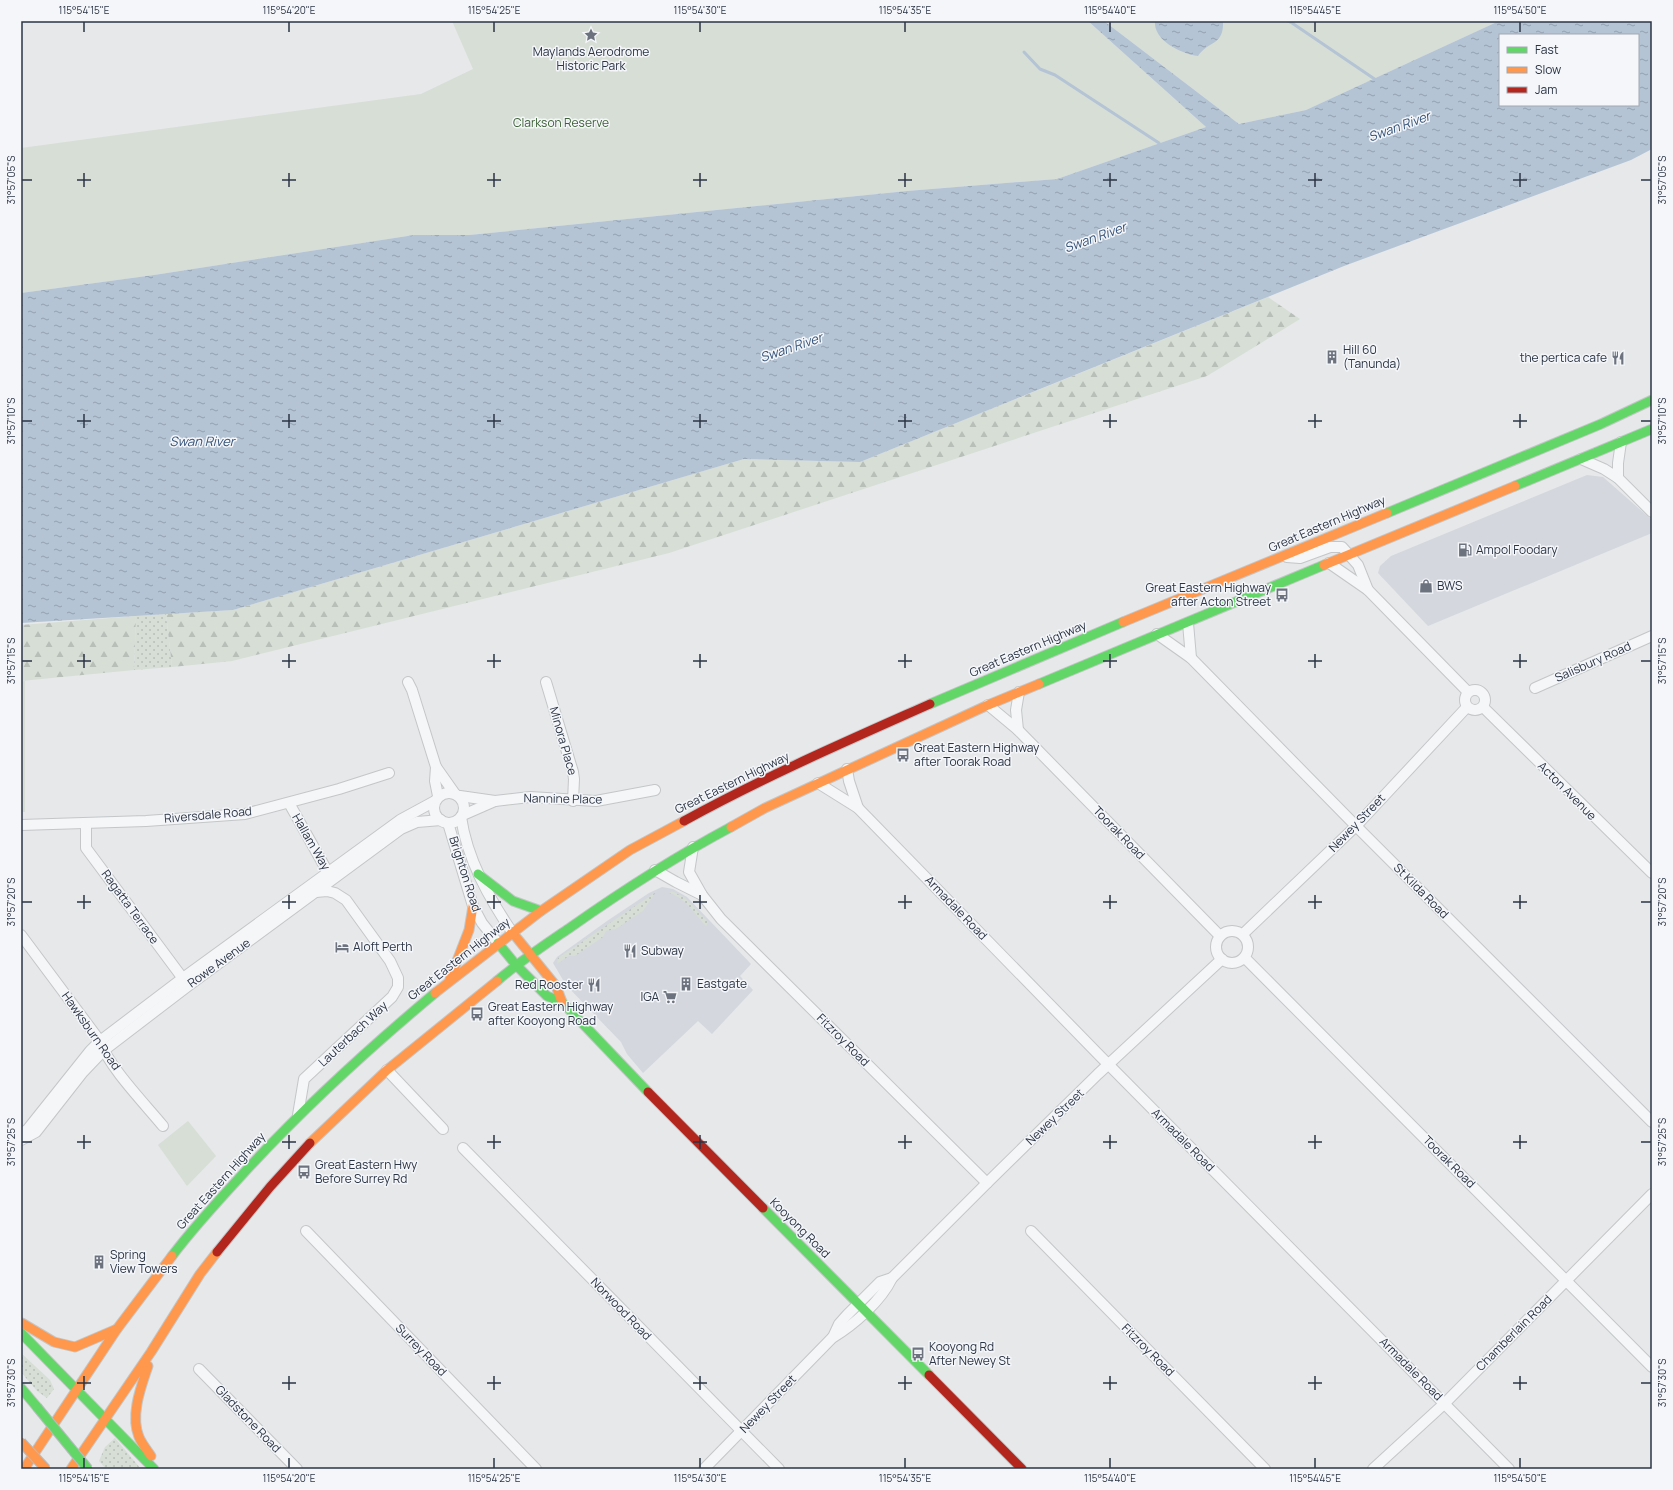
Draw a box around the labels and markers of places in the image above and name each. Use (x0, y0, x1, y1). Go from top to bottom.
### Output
place icon: Maylands Aerodrome Historic Park (583, 27, 599, 43)
place label: Maylands Aerodrome Historic Park (533, 43, 649, 74)
place label: Hill 60 (Tanunda) (1343, 341, 1401, 372)
building icon: Hill 60 (Tanunda) (1324, 349, 1340, 365)
place label: the pertica cafe (1520, 349, 1607, 366)
restaurant icon: the pertica cafe (1610, 350, 1626, 366)
place label: Ampol Foodary (1476, 541, 1558, 558)
fuel station icon: Ampol Foodary (1457, 542, 1473, 558)
place label: BWS (1437, 577, 1462, 594)
shop icon: BWS (1418, 578, 1434, 594)
place label: Great Eastern Highway after Acton Street (1146, 579, 1272, 610)
bus stop icon: Great Eastern Highway after Acton Street (1274, 587, 1290, 603)
place label: Great Eastern Highway after Toorak Road (914, 739, 1040, 770)
bus stop icon: Great Eastern Highway after Toorak Road (895, 747, 911, 763)
place label: Aloft Perth (353, 938, 412, 955)
hotel icon: Aloft Perth (334, 939, 350, 955)
place label: Subway (641, 942, 685, 959)
restaurant icon: Subway (622, 943, 638, 959)
place label: Eastgate (697, 975, 747, 992)
place label: Red Rooster (515, 976, 584, 993)
building icon: Eastgate (678, 976, 694, 992)
restaurant icon: Red Rooster (586, 977, 602, 993)
place label: IGA (640, 988, 659, 1005)
supermarket icon: IGA (662, 989, 678, 1005)
place label: Great Eastern Highway after Kooyong Road (488, 998, 614, 1029)
bus stop icon: Great Eastern Highway after Kooyong Road (469, 1006, 485, 1022)
place label: Great Eastern Hwy Before Surrey Rd (315, 1156, 418, 1187)
bus stop icon: Great Eastern Hwy Before Surrey Rd (296, 1164, 312, 1180)
place label: Spring View Towers (110, 1246, 178, 1277)
building icon: Spring View Towers (91, 1254, 107, 1270)
place label: Kooyong Rd After Newey St (929, 1338, 1011, 1369)
bus stop icon: Kooyong Rd After Newey St (910, 1346, 926, 1362)

